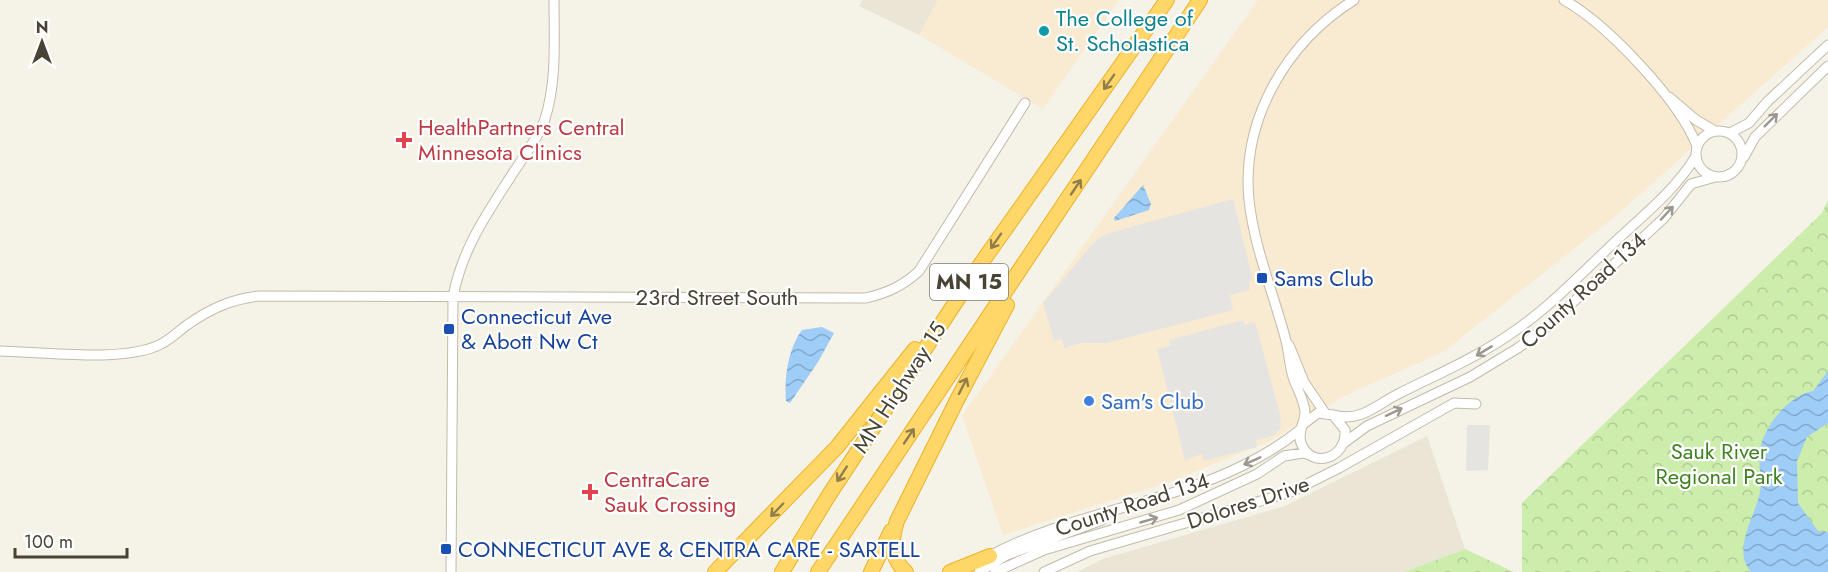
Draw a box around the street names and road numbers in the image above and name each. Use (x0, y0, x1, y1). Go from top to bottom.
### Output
street label: County Road 134 (1513, 224, 1653, 356)
road number: MN 15 (930, 264, 1008, 300)
street label: 23rd Street South (636, 281, 798, 313)
street label: MN Highway 15 (844, 315, 954, 459)
street label: County Road 134 (1051, 464, 1213, 544)
street label: Dolores Drive (1183, 467, 1313, 537)

